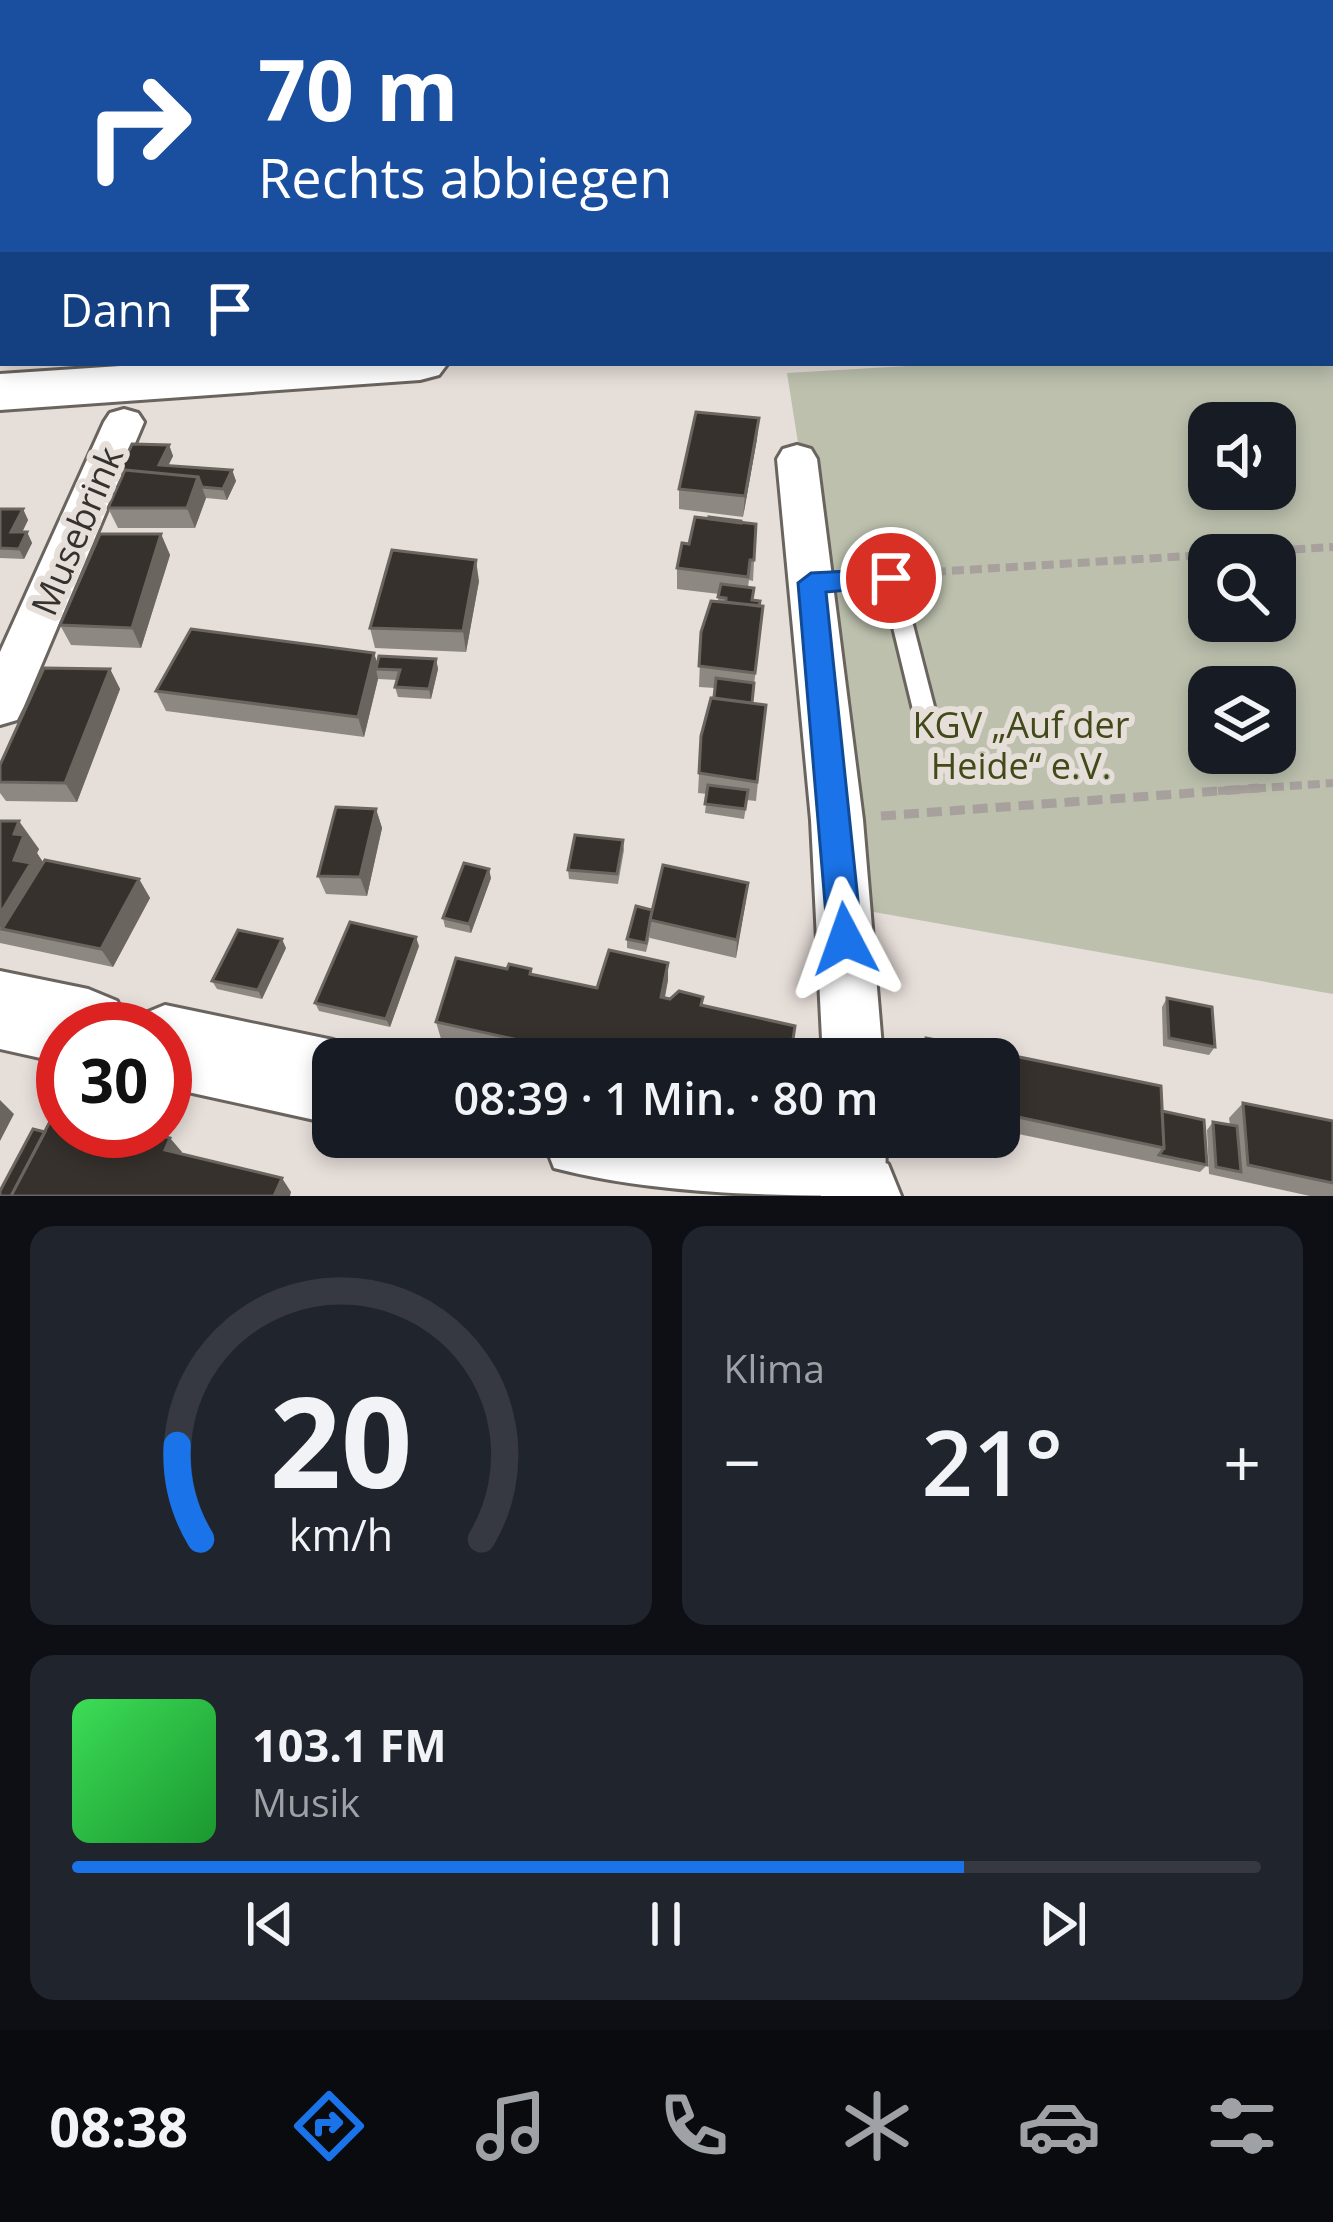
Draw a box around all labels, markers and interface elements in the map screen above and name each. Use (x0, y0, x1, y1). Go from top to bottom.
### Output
text: 70 m (258, 31, 458, 146)
icon: right (60, 48, 216, 204)
text: Rechts abbiegen (258, 140, 672, 214)
icon: arrive (197, 276, 263, 342)
text: Dann (60, 279, 173, 340)
map controls (1188, 402, 1296, 774)
button: sound (1188, 402, 1296, 510)
street label: Musebrink (19, 439, 134, 623)
pin (840, 527, 942, 629)
button: search (1188, 534, 1296, 642)
icon: arrive (858, 545, 924, 611)
button: layers (1188, 666, 1296, 774)
park label: KGV „Auf der Heide“ e.V. (912, 700, 1130, 790)
position arrow (782, 876, 908, 1002)
speed limit sign: 30 (36, 1002, 192, 1158)
text: 08:39 · 1 Min. · 80 m (453, 1067, 879, 1128)
text: Klima (724, 1341, 825, 1394)
text: 20 (269, 1355, 412, 1525)
text: 21° (922, 1400, 1063, 1522)
text: − (724, 1416, 761, 1506)
text: + (1223, 1416, 1261, 1506)
text: km/h (289, 1504, 393, 1563)
text: 103.1 FM (252, 1714, 447, 1775)
text: Musik (252, 1775, 360, 1828)
icon: previous (237, 1891, 303, 1957)
icon: pause (633, 1891, 699, 1957)
icon: next (1030, 1891, 1096, 1957)
icon: directions (287, 2084, 371, 2168)
icon: music (469, 2084, 553, 2168)
icon: phone (652, 2084, 736, 2168)
icon: climate (835, 2084, 919, 2168)
icon: car (1017, 2084, 1101, 2168)
icon: filters (1200, 2084, 1284, 2168)
text: 08:38 (49, 2089, 188, 2163)

